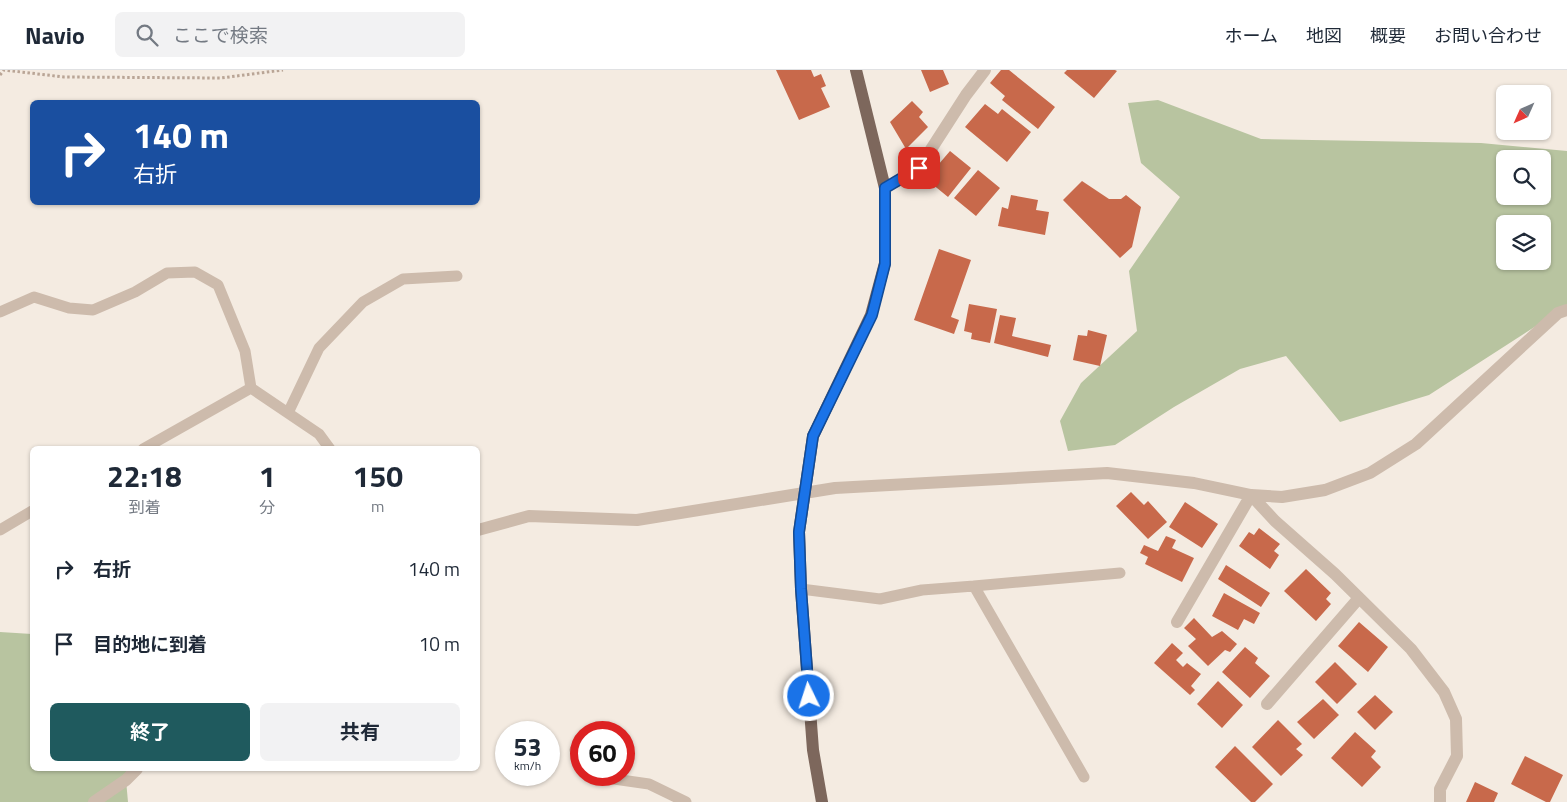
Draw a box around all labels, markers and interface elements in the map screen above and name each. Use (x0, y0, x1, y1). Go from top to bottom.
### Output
search box (115, 12, 465, 57)
text: Navio (25, 17, 85, 53)
text: ここで検索 (173, 20, 268, 49)
icon: search (133, 21, 161, 49)
text: ホーム (1225, 22, 1278, 49)
text: 地図 (1306, 22, 1342, 49)
text: 概要 (1370, 22, 1406, 49)
text: お問い合わせ (1434, 22, 1542, 49)
north arrow (1496, 85, 1551, 140)
map controls (1496, 85, 1551, 270)
text: 140 m (133, 108, 229, 162)
icon: right (50, 120, 115, 185)
pin (898, 147, 940, 189)
button: search (1496, 150, 1551, 205)
icon: arrive (905, 154, 933, 182)
text: 右折 (133, 157, 177, 191)
button: layers (1496, 215, 1551, 270)
text: 22:18 (107, 453, 182, 499)
text: 1 (259, 453, 276, 499)
text: 150 (353, 453, 403, 499)
text: m (371, 494, 385, 518)
text: 到着 (128, 495, 160, 519)
text: 分 (259, 495, 275, 519)
text: 右折 (93, 554, 131, 583)
text: 140 m (408, 554, 460, 583)
icon: right (50, 555, 78, 583)
text: 目的地に到着 (93, 629, 207, 658)
text: 10 m (419, 629, 460, 658)
icon: arrive (50, 630, 78, 658)
position arrow (782, 669, 834, 721)
button: 終了 (50, 703, 250, 761)
button: 共有 (260, 703, 460, 761)
speed limit sign: 60 (570, 721, 635, 786)
text: 53 (513, 728, 542, 766)
text: km/h (514, 756, 541, 775)

